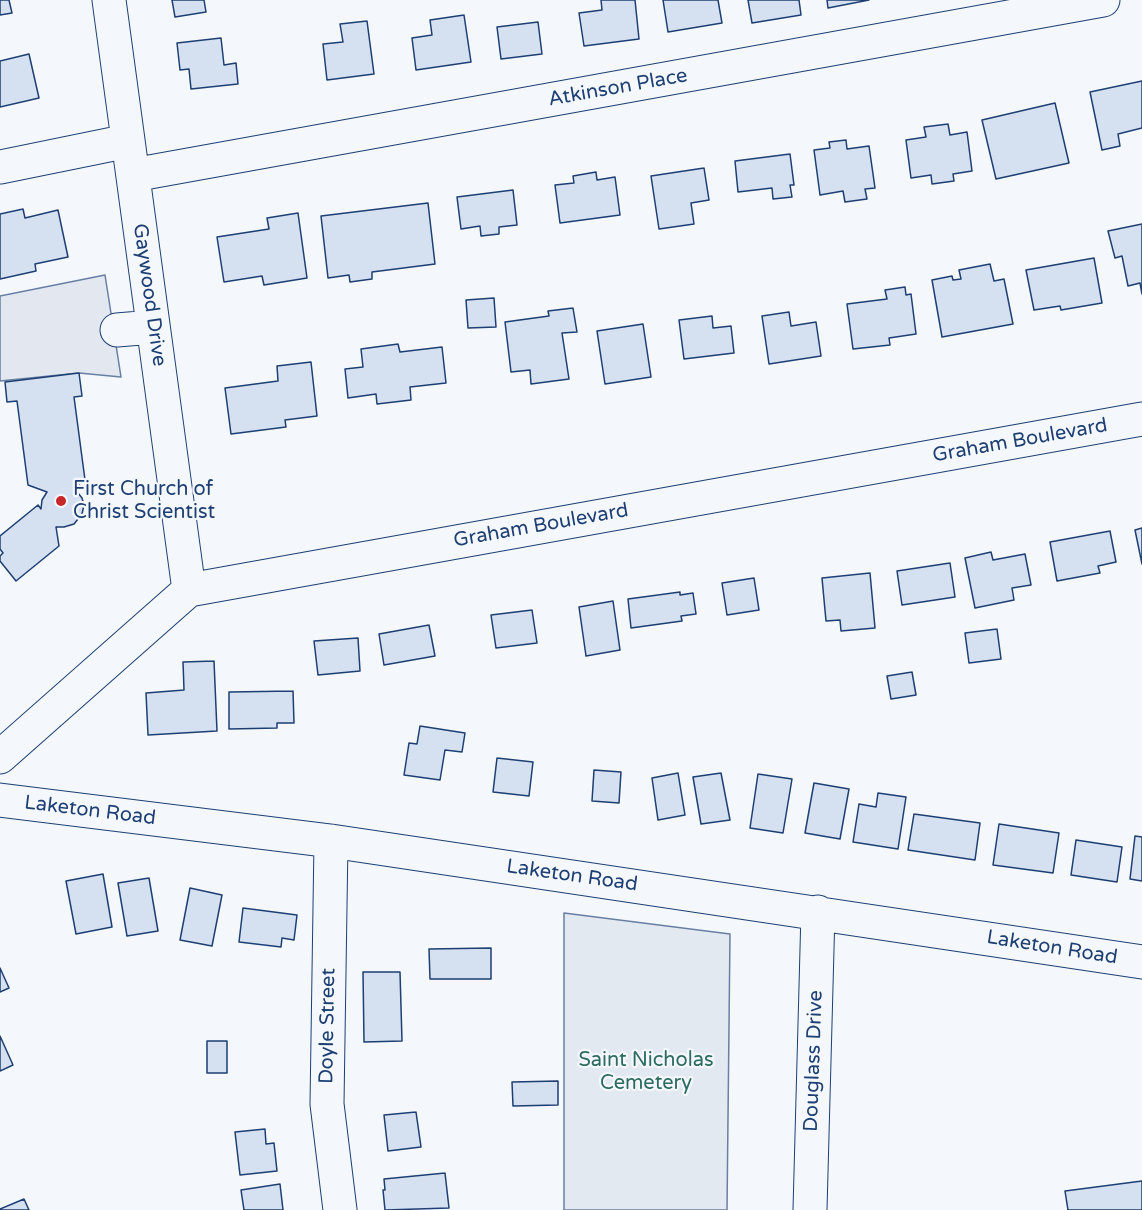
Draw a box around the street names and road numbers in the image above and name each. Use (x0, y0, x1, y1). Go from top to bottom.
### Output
street label: Atkinson Place (547, 64, 689, 112)
street label: Gaywood Drive (127, 222, 171, 368)
street label: Graham Boulevard (931, 414, 1109, 468)
street label: Graham Boulevard (452, 499, 630, 553)
street label: Laketon Road (23, 791, 157, 831)
street label: Laketon Road (505, 855, 639, 897)
street label: Laketon Road (985, 926, 1119, 970)
street label: Doyle Street (315, 968, 341, 1084)
street label: Douglass Drive (800, 990, 828, 1132)

